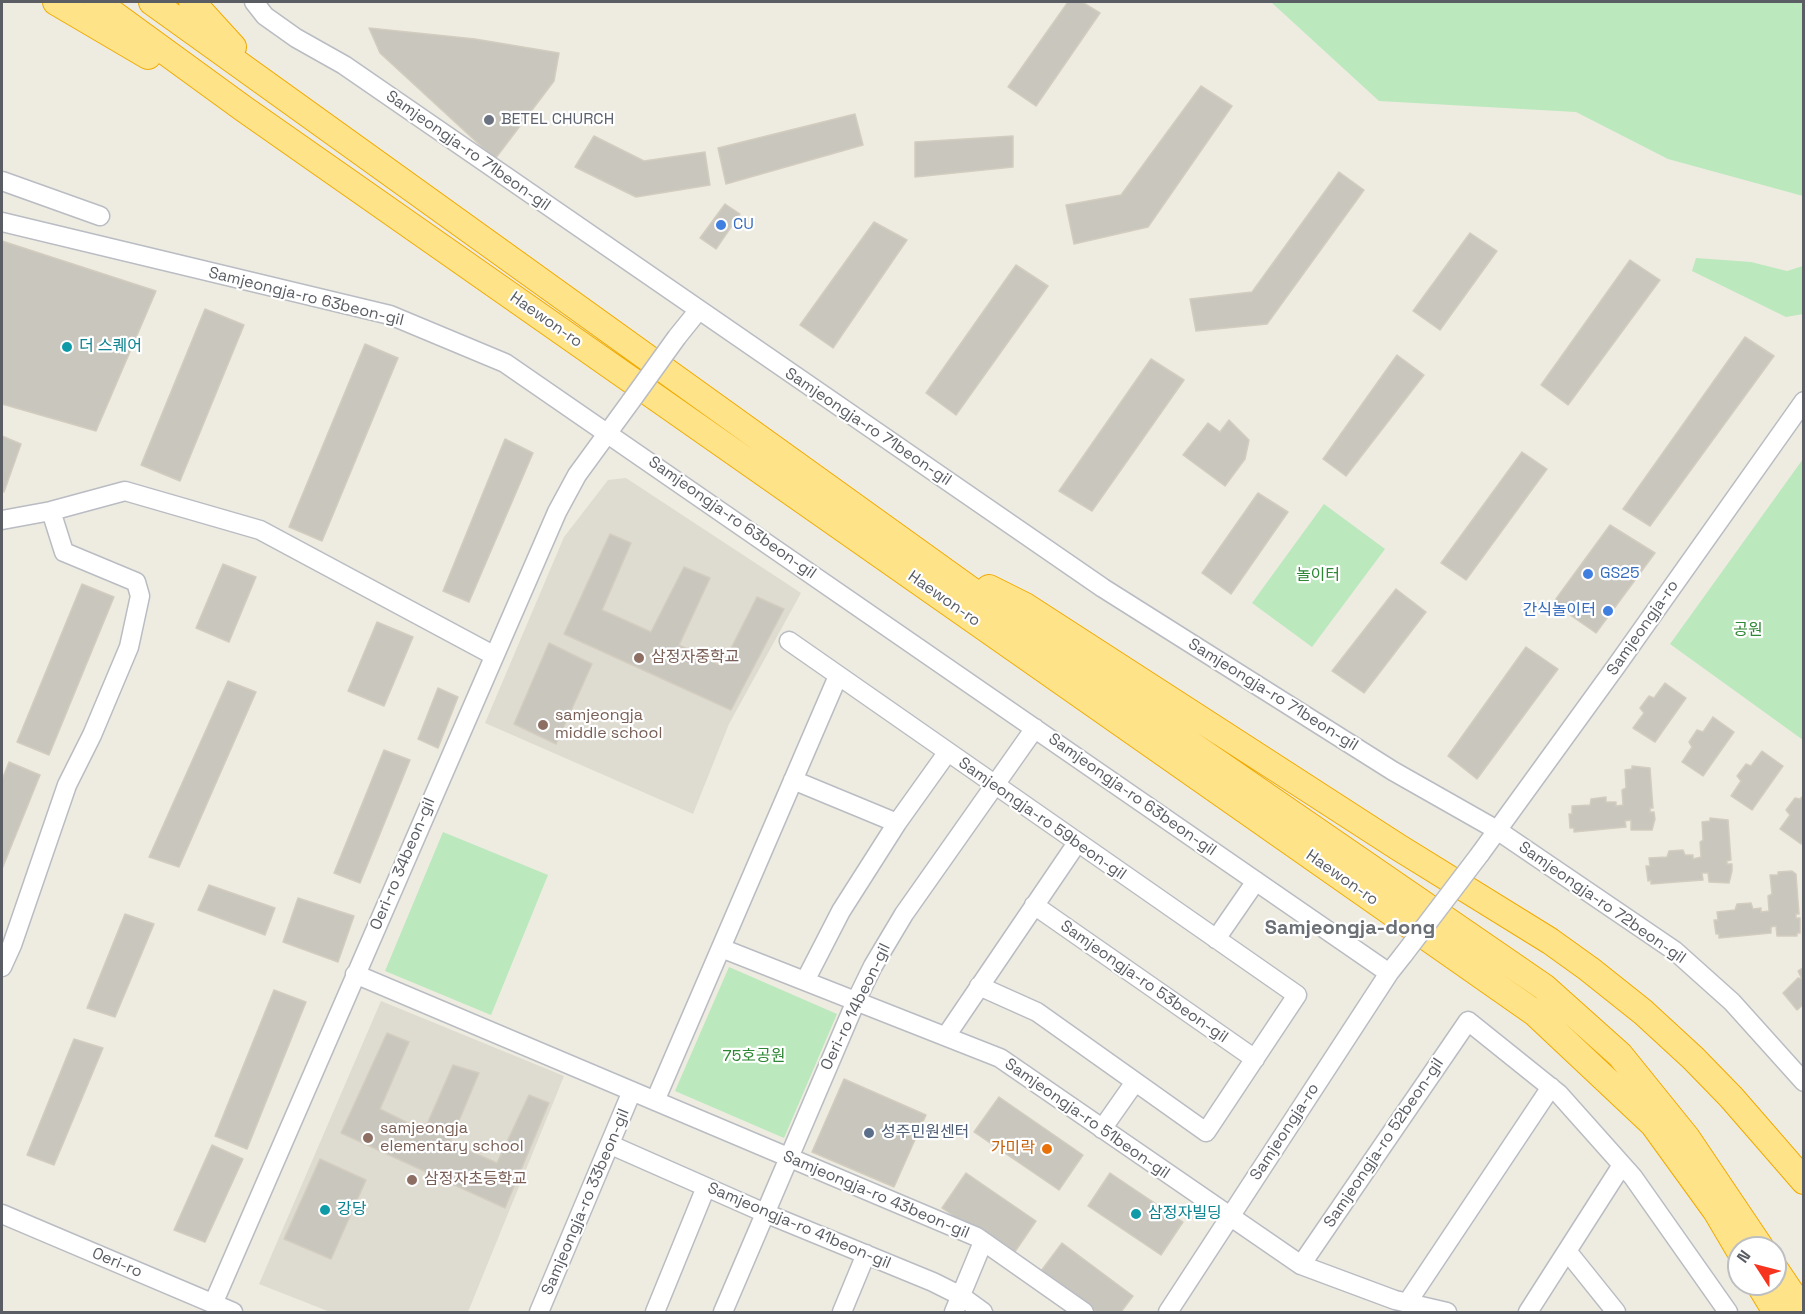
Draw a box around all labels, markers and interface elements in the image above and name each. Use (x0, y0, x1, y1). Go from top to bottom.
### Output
street label: Samjeongja-ro 71beon-gil (382, 87, 554, 215)
place label: BETEL CHURCH (501, 110, 614, 130)
marker: BETEL CHURCH (482, 113, 496, 127)
place label: CU (733, 215, 754, 235)
marker: CU (714, 218, 728, 232)
street label: Samjeongja-ro 63beon-gil (206, 263, 406, 331)
street label: Haewon-ro (506, 288, 586, 352)
place label: 더 스퀘어 (79, 337, 142, 357)
marker: 더 스퀘어 (60, 340, 74, 354)
street label: Samjeongja-ro 71beon-gil (781, 364, 955, 490)
street label: Samjeongja-ro 63beon-gil (644, 453, 820, 583)
place label: GS25 (1600, 564, 1640, 584)
park label: 놀이터 (1296, 566, 1340, 586)
street label: Haewon-ro (904, 567, 984, 631)
marker: GS25 (1581, 567, 1595, 581)
street label: Samjeongja-ro (1603, 577, 1683, 679)
place label: 간식놀이터 (1522, 601, 1596, 621)
marker: 간식놀이터 (1601, 604, 1615, 618)
park label: 공원 (1733, 621, 1763, 641)
street label: Samjeongja-ro 71beon-gil (1185, 635, 1361, 755)
place label: 삼정자중학교 (651, 648, 739, 668)
marker: 삼정자중학교 (632, 651, 646, 665)
place label: samjeongja middle school (555, 706, 662, 744)
marker: samjeongja middle school (536, 718, 550, 732)
street label: Samjeongja-ro 63beon-gil (1044, 730, 1220, 860)
street label: Samjeongja-ro 59beon-gil (954, 754, 1130, 884)
street label: Oeri-ro 34beon-gil (366, 795, 440, 933)
street label: Samjeongja-ro 72beon-gil (1515, 838, 1689, 968)
street label: Haewon-ro (1302, 846, 1382, 910)
street label: Samjeongja-ro 53beon-gil (1056, 917, 1232, 1047)
district label: Samjeongja-dong (1265, 917, 1435, 941)
street label: Oeri-ro 14beon-gil (817, 940, 895, 1074)
park label: 75호공원 (723, 1047, 785, 1067)
street label: Samjeongja-ro 51beon-gil (1001, 1055, 1173, 1183)
street label: Samjeongja-ro 52beon-gil (1320, 1055, 1448, 1231)
street label: Samjeongja-ro (1246, 1080, 1324, 1184)
street label: Samjeongja-ro 33beon-gil (538, 1106, 634, 1298)
place label: samjeongja elementary school (380, 1119, 524, 1157)
place label: 성주민원센터 (881, 1123, 969, 1143)
marker: 성주민원센터 (862, 1126, 876, 1140)
marker: samjeongja elementary school (361, 1131, 375, 1145)
place label: 가미락 (991, 1139, 1035, 1159)
marker: 가미락 (1040, 1142, 1054, 1156)
street label: Samjeongja-ro 43beon-gil (780, 1147, 972, 1243)
place label: 삼정자초등학교 (424, 1170, 527, 1190)
marker: 삼정자초등학교 (405, 1173, 419, 1187)
street label: Samjeongja-ro 41beon-gil (704, 1179, 894, 1273)
place label: 강당 (337, 1200, 366, 1220)
marker: 강당 (318, 1203, 332, 1217)
place label: 삼정자빌딩 (1148, 1204, 1222, 1224)
marker: 삼정자빌딩 (1129, 1207, 1143, 1221)
north arrow (1727, 1236, 1787, 1296)
street label: Oeri-ro (89, 1244, 145, 1282)
text: N (1732, 1246, 1755, 1267)

